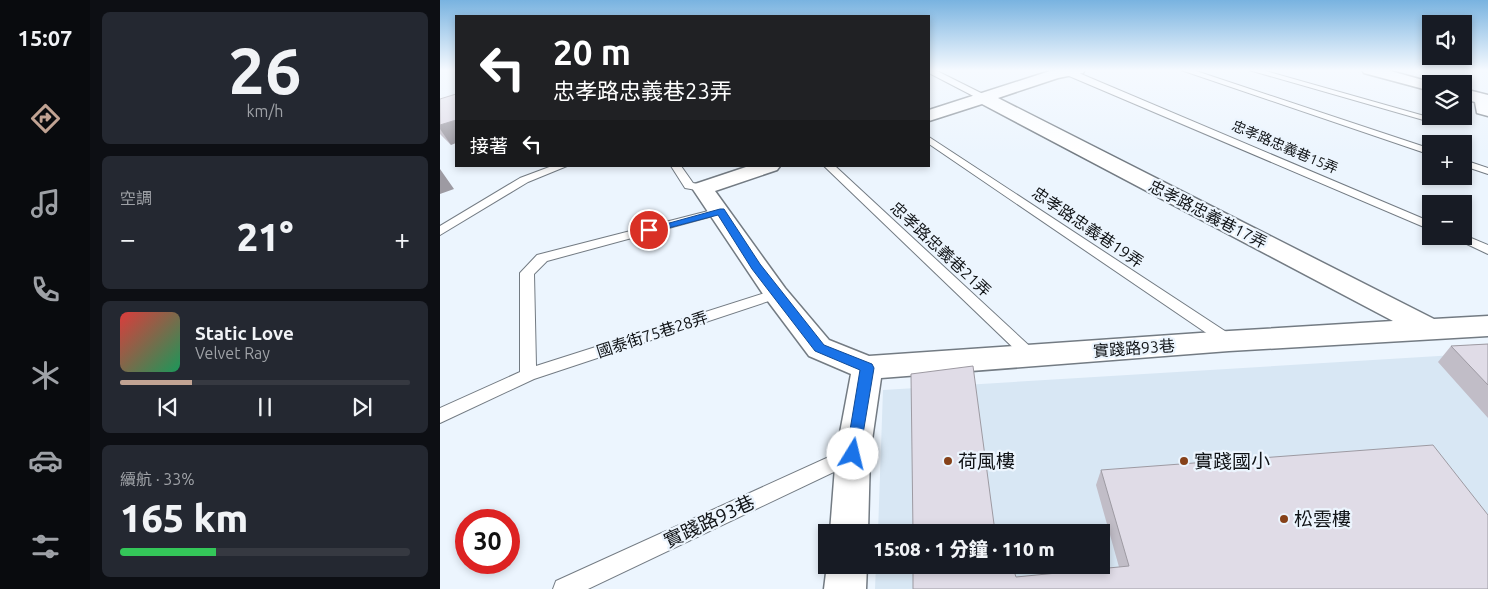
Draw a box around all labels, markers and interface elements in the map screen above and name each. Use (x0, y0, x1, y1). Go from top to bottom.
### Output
map controls (1422, 15, 1472, 245)
button: sound (1422, 15, 1472, 65)
text: 15:07 (17, 25, 73, 50)
text: 20 m (553, 32, 631, 72)
text: 26 (228, 33, 302, 106)
icon: left (470, 35, 535, 100)
button: layers (1422, 75, 1472, 125)
text: 忠孝路忠義巷23弄 (553, 78, 732, 103)
icon: directions (28, 101, 63, 136)
text: km/h (247, 102, 283, 120)
street label: 忠孝路忠義巷15弄 (1229, 117, 1341, 177)
icon: left (518, 130, 546, 158)
text: 接著 (470, 135, 508, 157)
button: + (1422, 135, 1472, 185)
street label: 忠孝路忠義巷17弄 (1146, 176, 1270, 252)
street label: 忠孝路忠義巷19弄 (1029, 183, 1147, 271)
icon: music (28, 186, 63, 221)
text: 空調 (120, 189, 152, 207)
button: − (1422, 195, 1472, 245)
street label: 忠孝路忠義巷21弄 (887, 198, 995, 300)
pin (628, 209, 670, 251)
text: 21° (237, 216, 293, 258)
icon: arrive (635, 216, 663, 244)
text: − (120, 223, 136, 254)
text: + (394, 223, 410, 254)
icon: phone (28, 272, 63, 307)
street label: 國泰街75巷28弄 (594, 308, 710, 360)
text: Static Love (195, 322, 294, 344)
street label: 實踐路93巷 (1092, 336, 1176, 360)
text: Velvet Ray (195, 344, 270, 362)
icon: climate (28, 358, 63, 393)
icon: previous (154, 393, 182, 421)
icon: pause (251, 393, 279, 421)
icon: next (348, 393, 376, 421)
position arrow (826, 427, 878, 479)
icon: car (28, 443, 63, 478)
place label: 荷風樓 (958, 450, 1015, 472)
place label: 實踐國小 (1194, 450, 1270, 472)
marker: 荷風樓 (942, 455, 954, 467)
marker: 實踐國小 (1178, 455, 1190, 467)
text: 續航 · 33% (120, 470, 195, 488)
street label: 實踐路93巷 (660, 490, 758, 552)
text: 165 km (120, 497, 248, 539)
place label: 松雲樓 (1294, 508, 1351, 530)
speed limit sign: 30 (455, 509, 520, 574)
marker: 松雲樓 (1278, 513, 1290, 525)
icon: filters (28, 529, 63, 564)
text: 15:08 · 1 分鐘 · 110 m (873, 538, 1055, 560)

